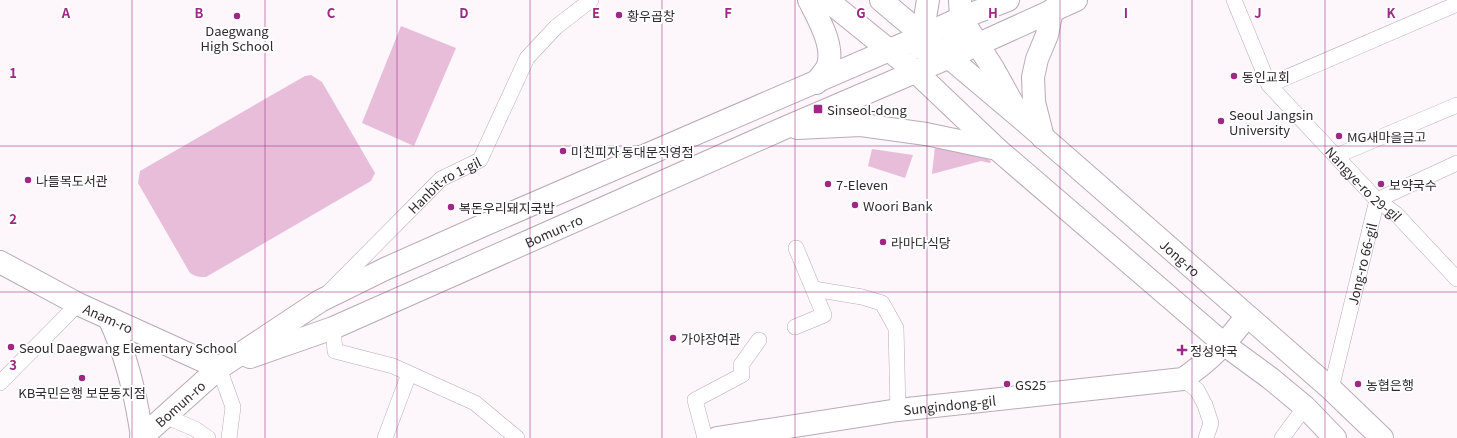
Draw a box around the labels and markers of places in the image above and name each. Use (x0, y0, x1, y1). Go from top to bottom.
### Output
place label: 황우곱창 (627, 6, 675, 25)
marker: 황우곱창 (614, 10, 624, 20)
marker: Daegwang High School (232, 11, 242, 21)
place label: Daegwang High School (201, 21, 274, 55)
place label: 동인교회 (1242, 67, 1290, 86)
marker: 동인교회 (1229, 71, 1239, 81)
place label: Sinseol-dong (827, 100, 907, 119)
marker: Sinseol-dong (812, 103, 824, 115)
place label: Seoul Jangsin University (1229, 105, 1313, 139)
marker: Seoul Jangsin University (1216, 116, 1226, 126)
place label: MG새마을금고 (1347, 127, 1426, 146)
marker: MG새마을금고 (1334, 131, 1344, 141)
place label: 미친피자 동대문직영점 (571, 142, 694, 161)
marker: 미친피자 동대문직영점 (558, 146, 568, 156)
place label: 나들목도서관 (36, 171, 108, 190)
marker: 나들목도서관 (23, 175, 33, 185)
place label: 7-Eleven (836, 175, 888, 194)
place label: 보약국수 (1389, 175, 1437, 194)
marker: 7-Eleven (823, 179, 833, 189)
marker: 보약국수 (1376, 179, 1386, 189)
place label: Woori Bank (863, 196, 933, 215)
place label: 복돈우리돼지국밥 (459, 198, 555, 217)
marker: Woori Bank (850, 200, 860, 210)
marker: 복돈우리돼지국밥 (446, 202, 456, 212)
place label: 라마다식당 (891, 233, 951, 252)
marker: 라마다식당 (878, 237, 888, 247)
place label: 가야장여관 (681, 329, 741, 348)
marker: 가야장여관 (668, 333, 678, 343)
place label: Seoul Daegwang Elementary School (19, 338, 237, 357)
place label: 정성약국 (1190, 341, 1238, 360)
marker: Seoul Daegwang Elementary School (6, 342, 16, 352)
marker: 정성약국 (1177, 345, 1187, 355)
marker: KB국민은행 보문동지점 (77, 373, 87, 383)
place label: GS25 (1015, 375, 1046, 394)
place label: 농협은행 (1366, 375, 1414, 394)
marker: GS25 (1002, 379, 1012, 389)
marker: 농협은행 (1353, 379, 1363, 389)
place label: KB국민은행 보문동지점 (18, 383, 146, 402)

